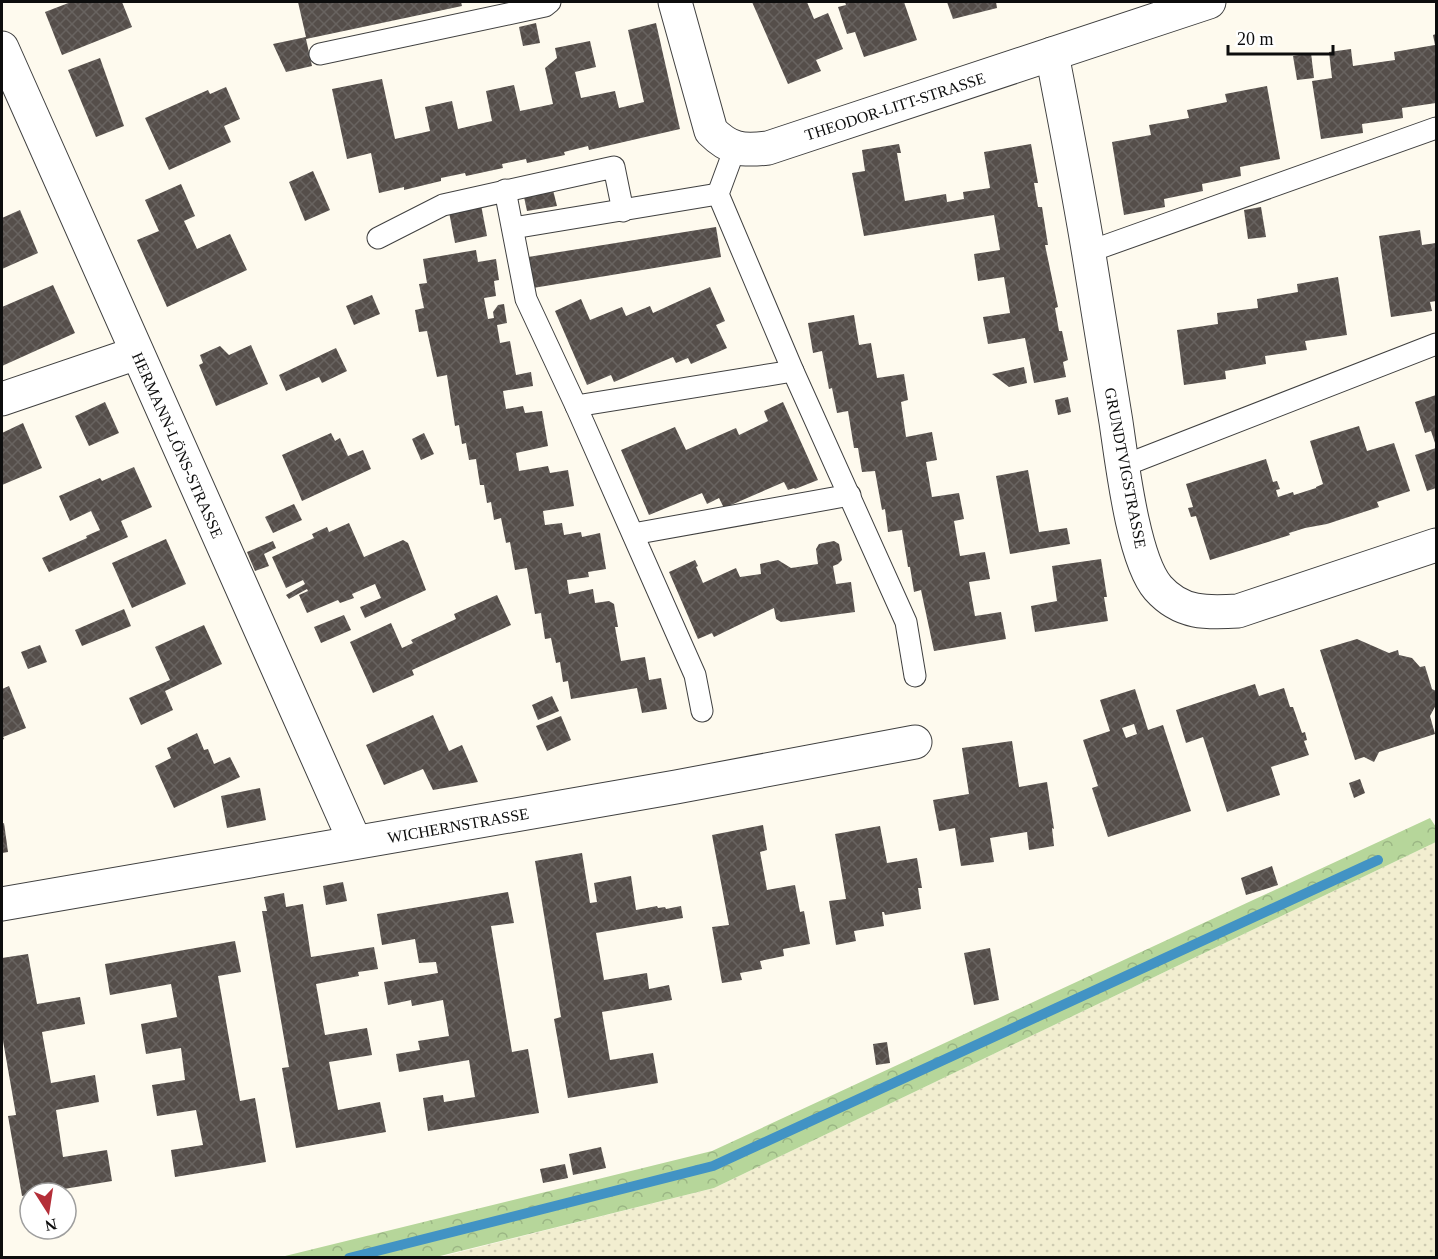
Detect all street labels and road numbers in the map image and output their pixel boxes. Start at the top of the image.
street label: THEODOR-LITT-STRASSE [803,69,988,144]
street label: HERMANN-LÖNS-STRASSE [129,350,226,541]
street label: GRUNDTVIGSTRASSE [1102,386,1149,550]
street label: WICHERNSTRASSE [386,805,530,846]

